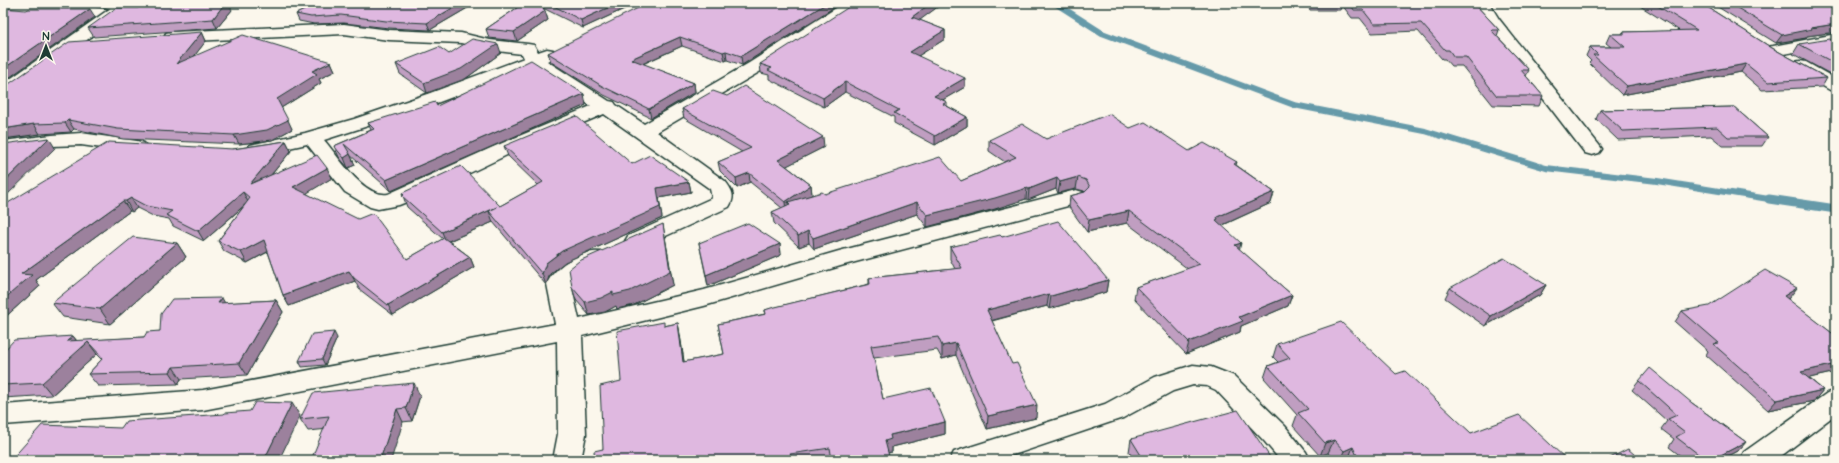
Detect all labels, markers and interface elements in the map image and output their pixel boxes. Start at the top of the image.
north arrow [26,26,66,66]
text: N [43,29,50,44]

